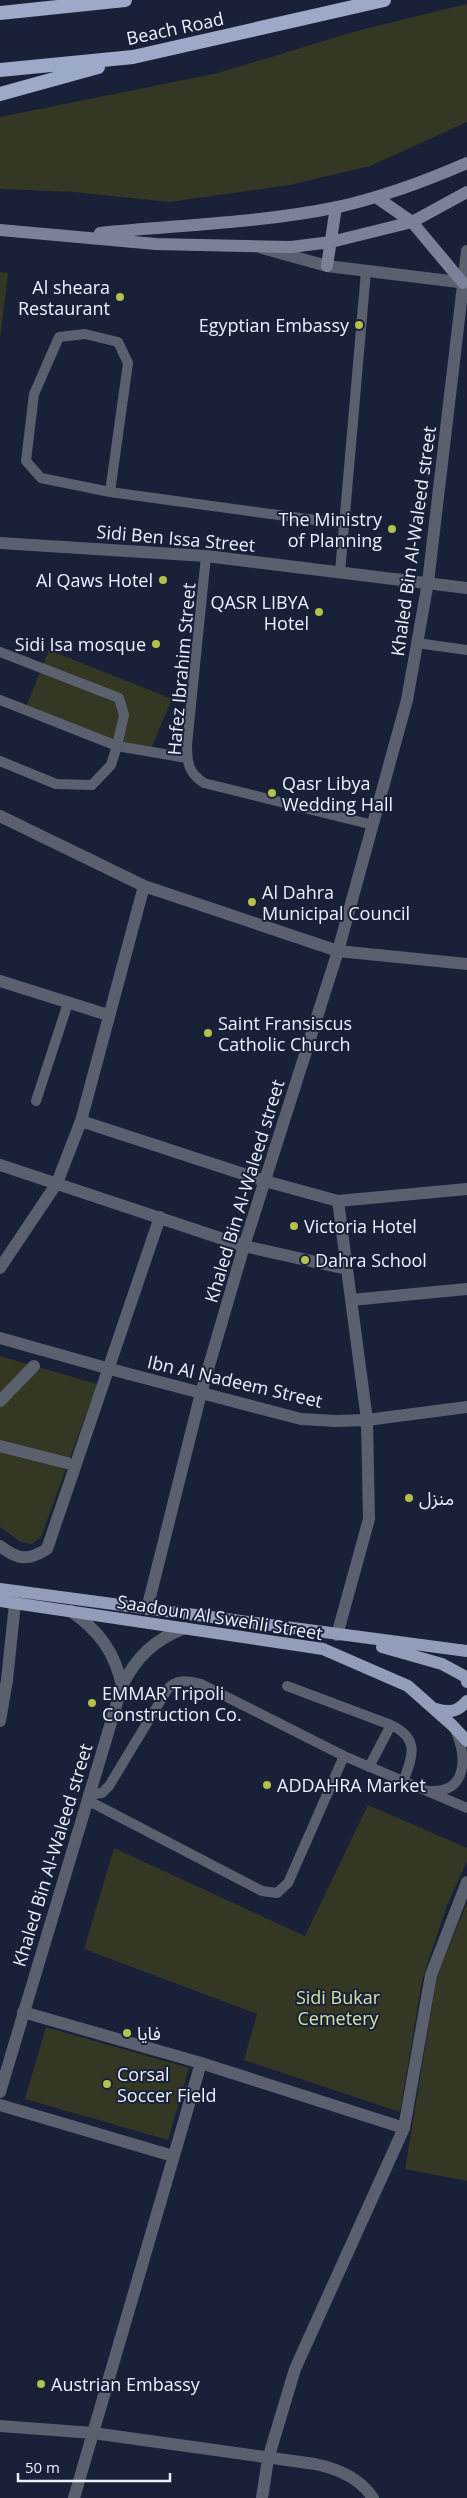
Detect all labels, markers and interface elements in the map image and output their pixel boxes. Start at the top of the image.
street label: Beach Road [124,6,226,50]
place label: Al sheara Restaurant [18,275,110,320]
marker: Al sheara Restaurant [114,291,126,303]
place label: Egyptian Embassy [199,313,350,337]
marker: Egyptian Embassy [353,319,365,331]
street label: Khaled Bin Al-Waleed street [385,424,441,658]
place label: The Ministry of Planning [279,507,383,552]
street label: Sidi Ben Issa Street [96,519,256,557]
marker: The Ministry of Planning [386,523,398,535]
place label: Al Qaws Hotel [36,568,153,592]
marker: Al Qaws Hotel [157,574,169,586]
street label: Hafez Ibrahim Street [161,582,201,756]
place label: QASR LIBYA Hotel [210,590,310,635]
marker: QASR LIBYA Hotel [313,606,325,618]
place label: Sidi Isa mosque [15,632,146,656]
marker: Sidi Isa mosque [150,638,162,650]
place label: Qasr Libya Wedding Hall [282,771,393,816]
marker: Qasr Libya Wedding Hall [266,787,278,799]
place label: Al Dahra Municipal Council [262,880,410,925]
marker: Al Dahra Municipal Council [246,896,258,908]
place label: Saint Fransiscus Catholic Church [218,1011,352,1056]
marker: Saint Fransiscus Catholic Church [202,1027,214,1039]
street label: Khaled Bin Al-Waleed street [199,1077,289,1305]
place label: Victoria Hotel [304,1214,417,1238]
marker: Victoria Hotel [288,1220,300,1232]
place label: Dahra School [315,1248,427,1272]
marker: Dahra School [299,1254,311,1266]
street label: Ibn Al Nadeem Street [145,1349,325,1413]
place label: منزل [419,1486,454,1510]
marker: منزل [403,1492,415,1504]
street label: Saadoun Al Swehli Street [115,1589,325,1645]
place label: EMMAR Tripoli Construction Co. [102,1681,242,1726]
marker: EMMAR Tripoli Construction Co. [86,1697,98,1709]
street label: Khaled Bin Al-Waleed street [7,1741,97,1969]
place label: ADDAHRA Market [277,1773,426,1797]
marker: ADDAHRA Market [261,1779,273,1791]
park label: Sidi Bukar Cemetery [296,1985,381,2030]
place label: فايا [137,2021,161,2045]
marker: فايا [121,2027,133,2039]
place label: Corsal Soccer Field [117,2062,217,2107]
marker: Corsal Soccer Field [101,2078,113,2090]
place label: Austrian Embassy [51,2372,201,2396]
marker: Austrian Embassy [35,2378,47,2390]
scale bar [18,2450,170,2482]
text: 50 m [25,2457,60,2477]

